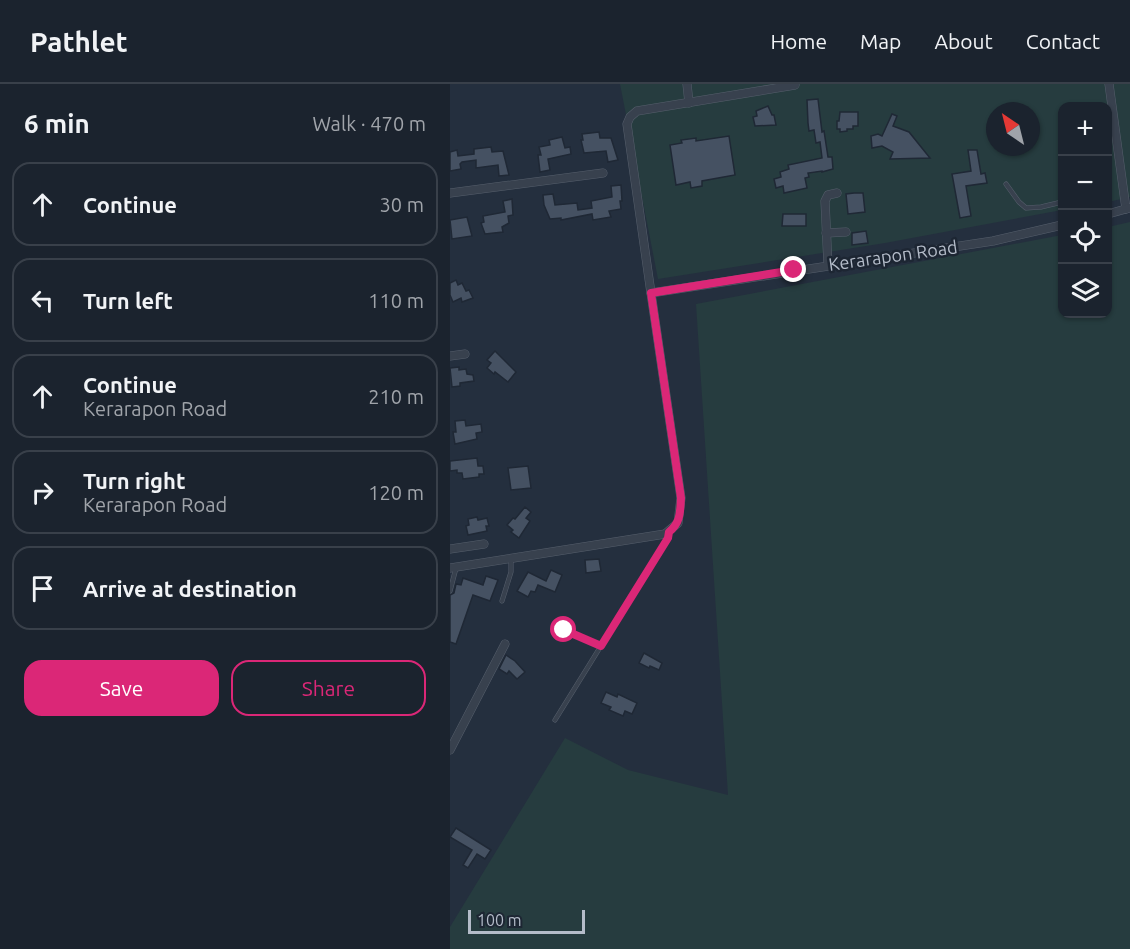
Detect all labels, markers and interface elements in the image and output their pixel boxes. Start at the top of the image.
text: Pathlet [30,26,128,57]
text: Home [770,29,827,53]
text: Map [860,29,901,53]
text: About [934,29,993,53]
text: Contact [1026,29,1100,53]
north arrow [986,102,1040,156]
map controls [1058,102,1112,318]
button: + [1058,102,1112,156]
text: 6 min [24,109,90,138]
text: Walk · 470 m [313,112,426,135]
button: − [1058,156,1112,210]
icon: ahead [26,188,59,221]
text: Continue [83,192,177,217]
text: 30 m [380,193,424,216]
button: locate [1058,210,1112,264]
street label: Kerarapon Road [827,236,958,274]
route end [780,256,806,282]
button: layers [1058,264,1112,318]
icon: left [26,284,59,317]
text: Turn left [83,288,173,313]
text: 110 m [368,289,424,312]
text: Continue [83,372,177,397]
icon: ahead [26,380,59,413]
text: 210 m [368,385,424,408]
text: Kerarapon Road [83,397,227,420]
text: Turn right [83,468,185,493]
icon: right [26,476,59,509]
text: 120 m [368,481,424,504]
text: Kerarapon Road [83,493,227,516]
icon: arrive [26,572,59,605]
text: Arrive at destination [83,576,297,601]
route start [550,616,576,642]
button: Save [24,660,219,716]
button: Share [231,660,426,716]
scale bar [468,907,585,934]
text: 100 m [477,911,522,929]

